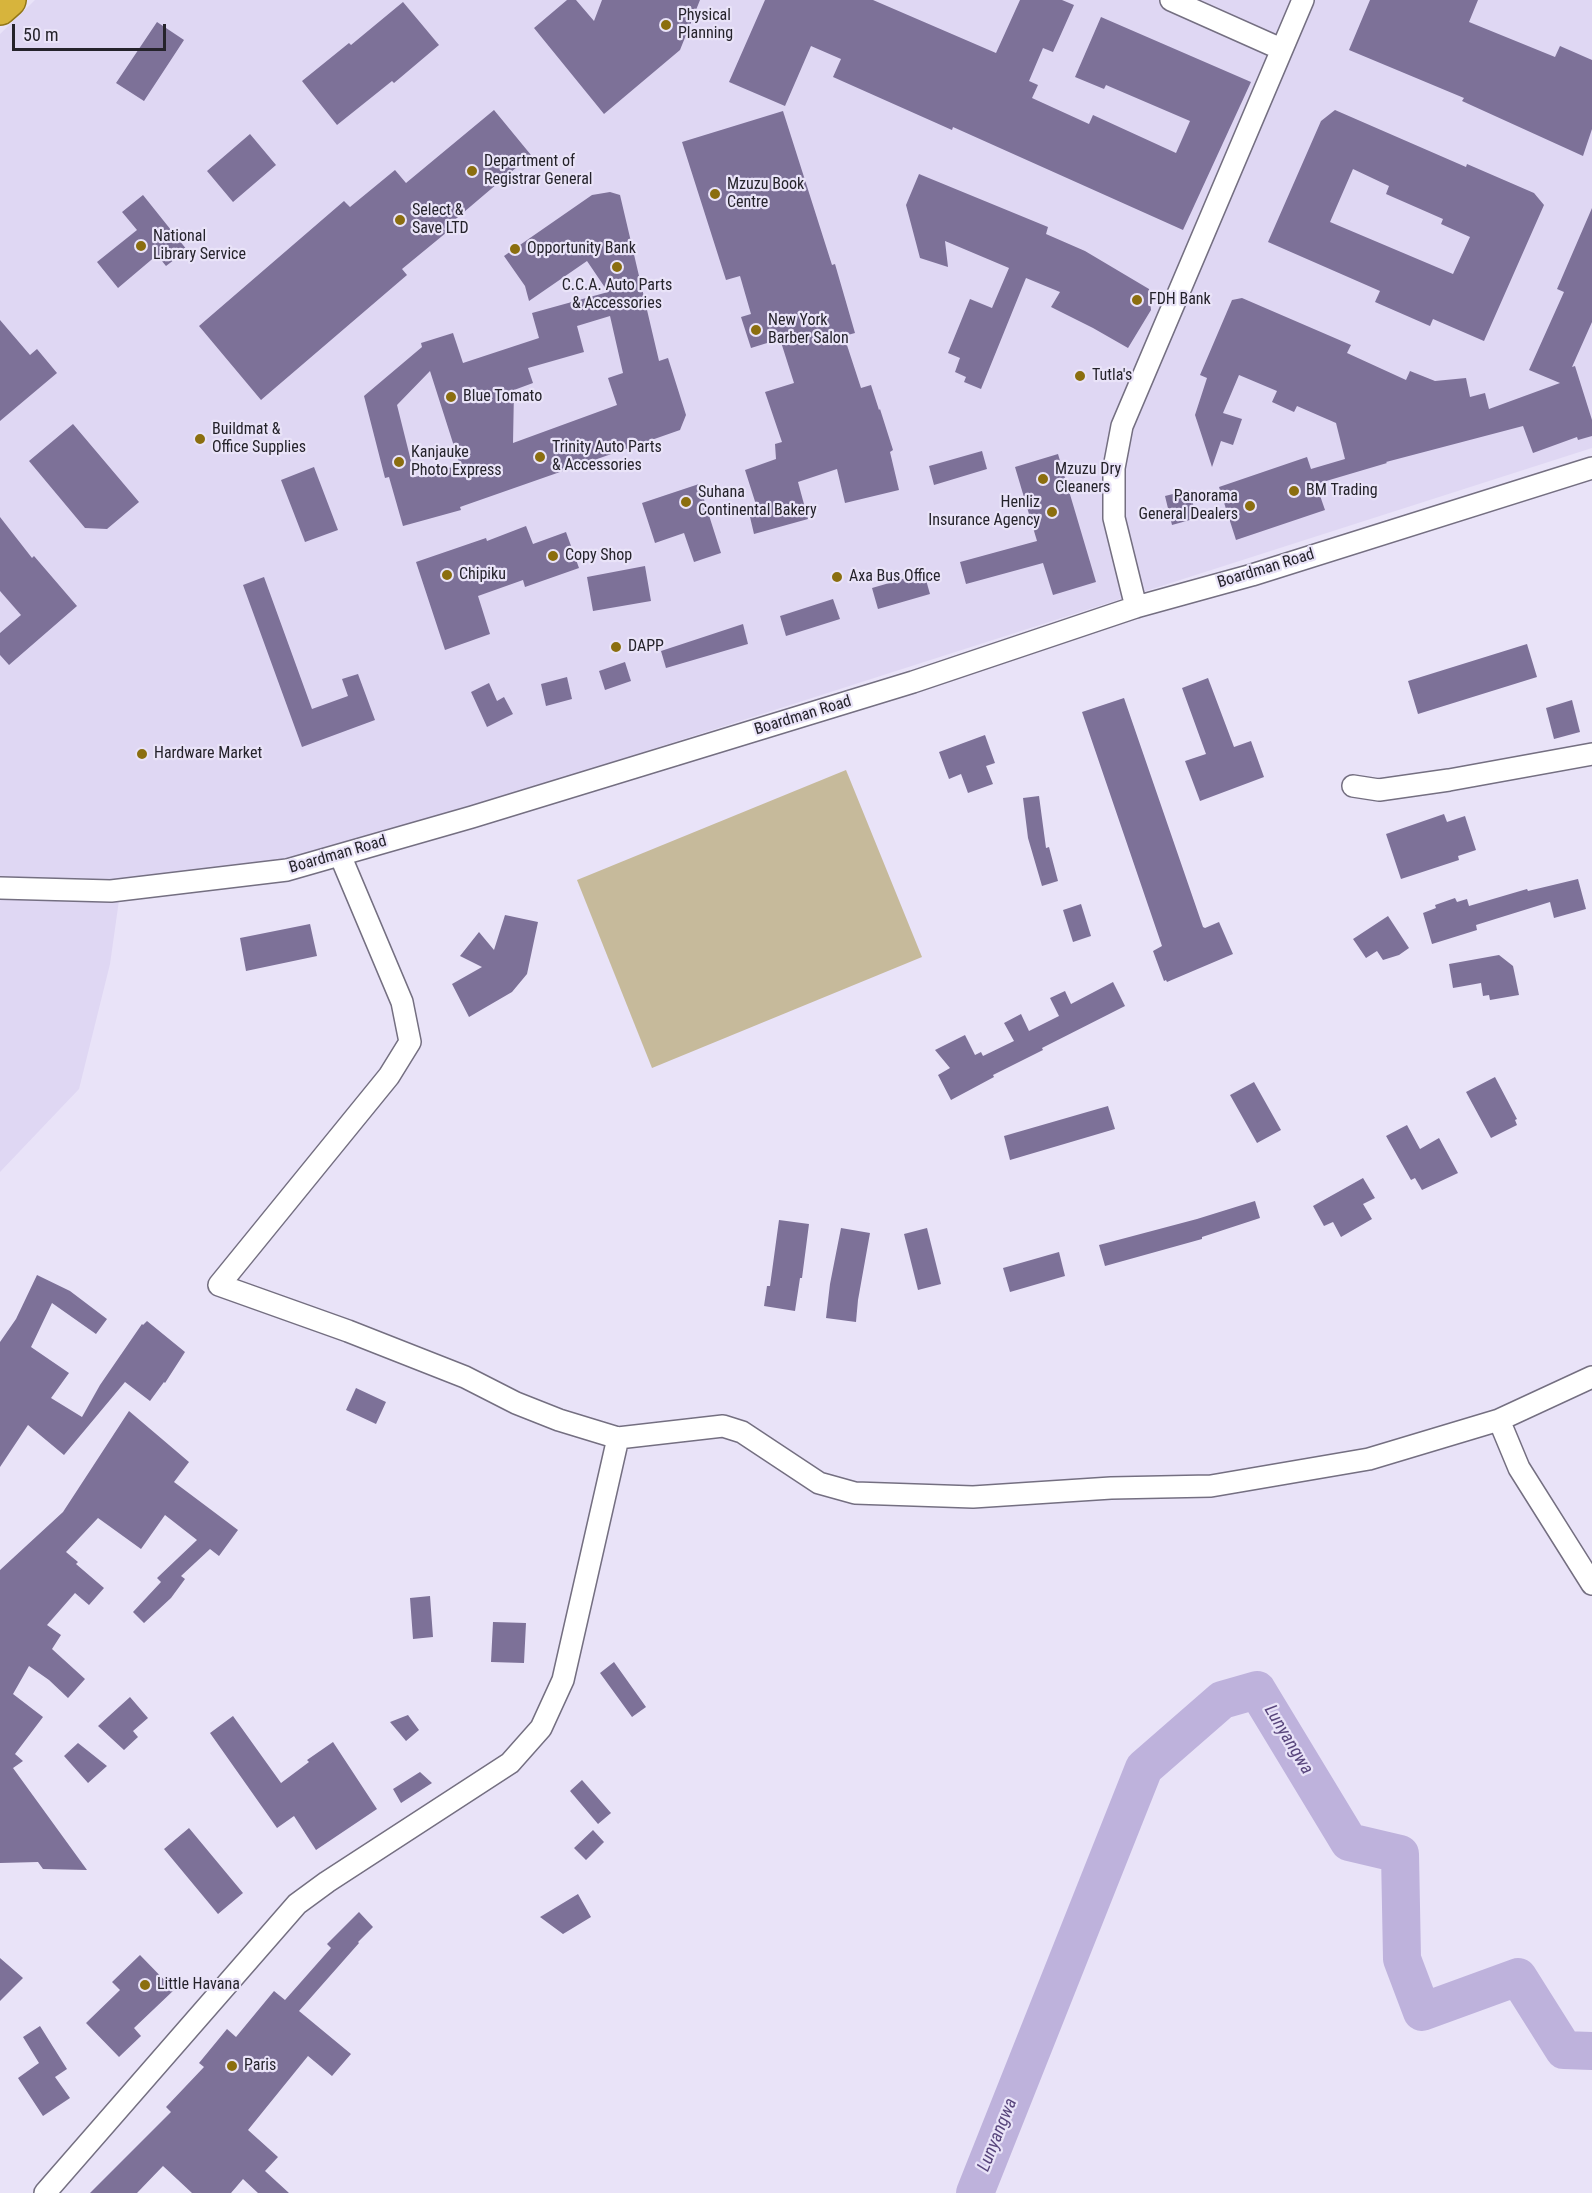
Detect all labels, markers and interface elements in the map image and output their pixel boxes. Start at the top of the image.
place label: Physical Planning [678,6,733,44]
scale bar [15,12,170,50]
marker: Physical Planning [659,18,673,32]
text: 50 m [23,24,58,45]
place label: Department of Registrar General [484,152,592,190]
marker: Department of Registrar General [465,164,479,178]
place label: Mzuzu Book Centre [727,175,804,213]
marker: Mzuzu Book Centre [708,187,722,201]
place label: Select & Save LTD [412,201,469,239]
marker: Select & Save LTD [393,213,407,227]
place label: National Library Service [153,227,246,265]
marker: National Library Service [134,239,148,253]
place label: Opportunity Bank [527,239,636,259]
marker: Opportunity Bank [508,242,522,256]
marker: C.C.A. Auto Parts & Accessories [610,260,624,274]
place label: C.C.A. Auto Parts & Accessories [562,276,672,314]
place label: FDH Bank [1149,290,1211,310]
marker: FDH Bank [1130,293,1144,307]
place label: New York Barber Salon [768,311,849,349]
marker: New York Barber Salon [749,323,763,337]
place label: Tutla's [1092,366,1132,386]
marker: Tutla's [1073,369,1087,383]
place label: Blue Tomato [463,387,542,407]
marker: Blue Tomato [444,390,458,404]
place label: Buildmat & Office Supplies [212,420,306,458]
marker: Buildmat & Office Supplies [193,432,207,446]
place label: Trinity Auto Parts & Accessories [552,438,662,476]
place label: Kanjauke Photo Express [411,443,502,481]
marker: Trinity Auto Parts & Accessories [533,450,547,464]
marker: Kanjauke Photo Express [392,455,406,469]
place label: Mzuzu Dry Cleaners [1055,460,1121,498]
marker: Mzuzu Dry Cleaners [1036,472,1050,486]
place label: BM Trading [1306,481,1378,501]
place label: Suhana Continental Bakery [698,483,817,521]
marker: BM Trading [1287,484,1301,498]
place label: Panorama General Dealers [1139,487,1238,525]
place label: Henliz Insurance Agency [928,493,1040,531]
marker: Suhana Continental Bakery [679,495,693,509]
marker: Panorama General Dealers [1243,499,1257,513]
marker: Henliz Insurance Agency [1045,505,1059,519]
street label: Boardman Road [1215,545,1317,593]
place label: Copy Shop [565,546,632,566]
marker: Copy Shop [546,549,560,563]
place label: Chipiku [459,565,506,585]
place label: Axa Bus Office [849,567,940,587]
marker: Chipiku [440,568,454,582]
marker: Axa Bus Office [830,570,844,584]
place label: DAPP [628,637,664,657]
marker: DAPP [609,640,623,654]
street label: Boardman Road [752,692,854,740]
place label: Hardware Market [154,744,262,764]
marker: Hardware Market [135,747,149,761]
street label: Boardman Road [287,832,389,878]
water label: Lunyangwa [1259,1701,1317,1779]
place label: Little Havana [157,1975,240,1995]
marker: Little Havana [138,1978,152,1992]
place label: Paris [244,2056,276,2076]
marker: Paris [225,2059,239,2073]
water label: Lunyangwa [974,2095,1022,2175]

